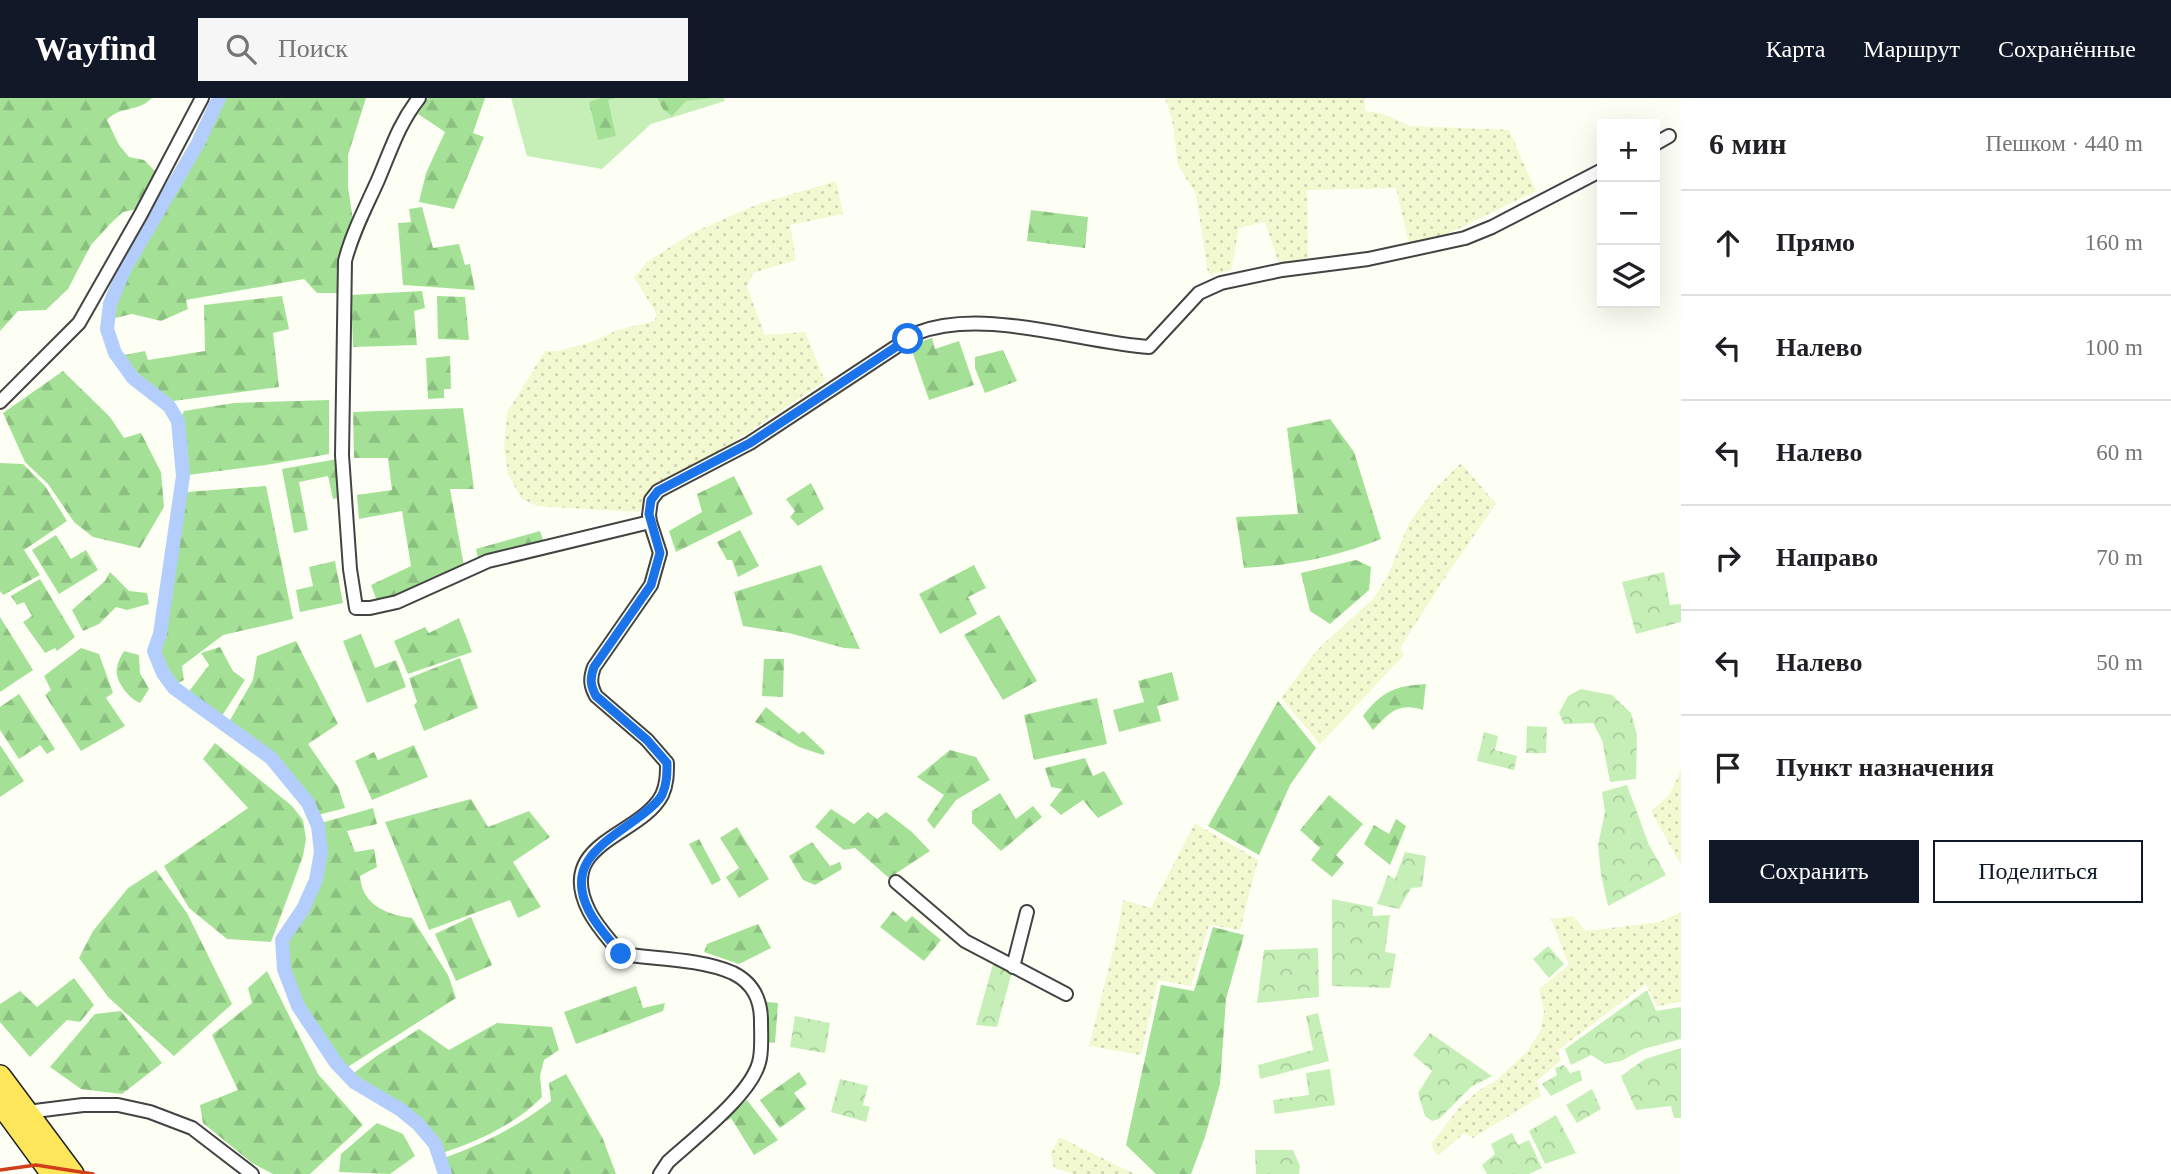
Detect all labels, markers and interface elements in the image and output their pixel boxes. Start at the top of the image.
search box [198,18,688,81]
icon: search [222,30,260,68]
text: Wayfind [35,31,156,67]
text: Поиск [278,34,348,63]
text: Карта [1766,36,1825,62]
text: Маршрут [1863,36,1960,62]
text: Сохранённые [1998,36,2136,62]
map controls [1597,119,1660,308]
button: + [1597,119,1660,182]
text: 6 мин [1709,127,1787,160]
text: Пешком · 440 m [1986,131,2143,156]
button: − [1597,182,1660,245]
icon: ahead [1709,224,1747,262]
text: Прямо [1776,228,1855,257]
text: 160 m [2085,230,2143,255]
button: layers [1597,245,1660,308]
route start [892,323,923,354]
icon: left [1709,329,1747,367]
text: Налево [1776,333,1862,362]
text: 100 m [2085,335,2143,360]
icon: left [1709,434,1747,472]
text: Налево [1776,438,1862,467]
text: 60 m [2096,440,2143,465]
icon: right [1709,539,1747,577]
text: Направо [1776,543,1878,572]
text: 70 m [2096,545,2143,570]
icon: left [1709,644,1747,682]
text: Налево [1776,648,1862,677]
text: 50 m [2096,650,2143,675]
icon: arrive [1709,749,1747,787]
text: Пункт назначения [1776,753,1994,782]
button: Сохранить [1709,840,1919,903]
button: Поделиться [1933,840,2143,903]
route end [605,938,636,969]

